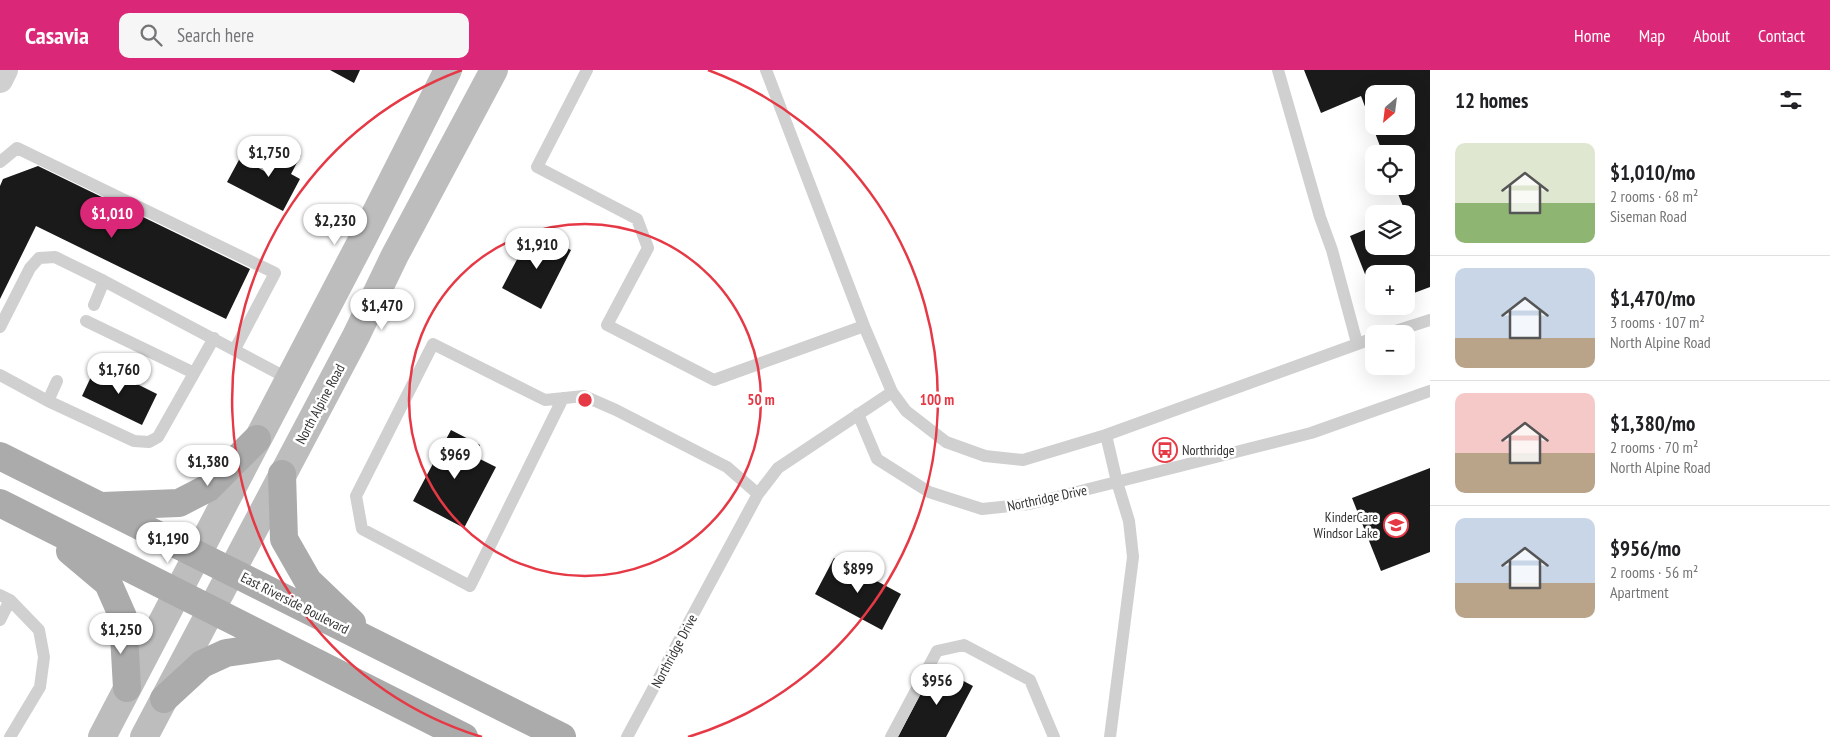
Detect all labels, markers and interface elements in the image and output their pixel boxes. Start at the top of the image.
search box [119,13,469,58]
text: Casavia [25,20,89,51]
icon: search [137,21,165,49]
text: Search here [177,23,254,47]
text: Home [1574,24,1611,47]
text: Map [1639,24,1665,47]
text: About [1693,24,1730,47]
text: Contact [1758,24,1805,47]
north arrow [1365,85,1415,135]
map controls [1365,85,1415,375]
icon: filters [1777,86,1805,114]
text: 12 homes [1455,87,1528,114]
pin: $1,750 [228,136,310,178]
text: $1,750 [248,142,290,162]
button: locate [1365,145,1415,195]
text: $1,010/mo [1610,159,1695,186]
icon: home [1495,163,1555,223]
text: 2 rooms · 68 m² [1610,186,1698,206]
pin: $1,010 [71,196,153,239]
text: $1,010 [91,203,133,223]
pin: $2,230 [294,204,376,246]
button: layers [1365,205,1415,255]
text: Siseman Road [1610,206,1687,226]
text: $2,230 [314,210,356,230]
pin: $1,910 [496,228,578,270]
text: $1,910 [516,234,558,254]
button: + [1365,265,1415,315]
text: $1,470/mo [1610,285,1695,312]
pin: $1,470 [341,288,423,331]
icon: home [1495,288,1555,348]
text: $1,470 [361,295,403,315]
text: 3 rooms · 107 m² [1610,312,1705,332]
button: − [1365,325,1415,375]
text: North Alpine Road [1610,332,1711,352]
pin: $1,760 [78,352,160,395]
text: $1,760 [98,359,140,379]
street label: North Alpine Road [291,361,349,447]
text: 50 m [747,390,775,409]
text: 100 m [920,390,954,409]
centre of rings [576,391,594,409]
text: $1,380/mo [1610,410,1695,437]
icon: home [1495,413,1555,473]
bus stop icon: Northridge [1152,437,1178,463]
text: 2 rooms · 70 m² [1610,437,1698,457]
pin: $969 [425,438,485,480]
place label: Northridge [1182,441,1235,459]
pin: $1,380 [167,444,249,487]
text: $969 [440,444,470,464]
text: $1,380 [187,451,229,471]
text: North Alpine Road [1610,457,1711,477]
street label: Northridge Drive [1006,481,1089,515]
place label: KinderCare Windsor Lake [1313,508,1378,542]
school or university icon: KinderCare Windsor Lake [1383,512,1409,538]
pin: $1,190 [127,522,209,564]
text: $1,190 [147,528,189,548]
text: $956/mo [1610,535,1681,562]
icon: home [1495,538,1555,598]
pin: $899 [828,552,888,594]
text: $899 [843,558,873,578]
text: 2 rooms · 56 m² [1610,562,1698,582]
street label: East Riverside Boulevard [238,568,352,638]
text: Apartment [1610,582,1669,602]
street label: Northridge Drive [647,611,701,691]
pin: $1,250 [80,612,162,655]
text: $1,250 [100,619,142,639]
pin: $956 [907,664,967,706]
text: $956 [922,670,952,690]

